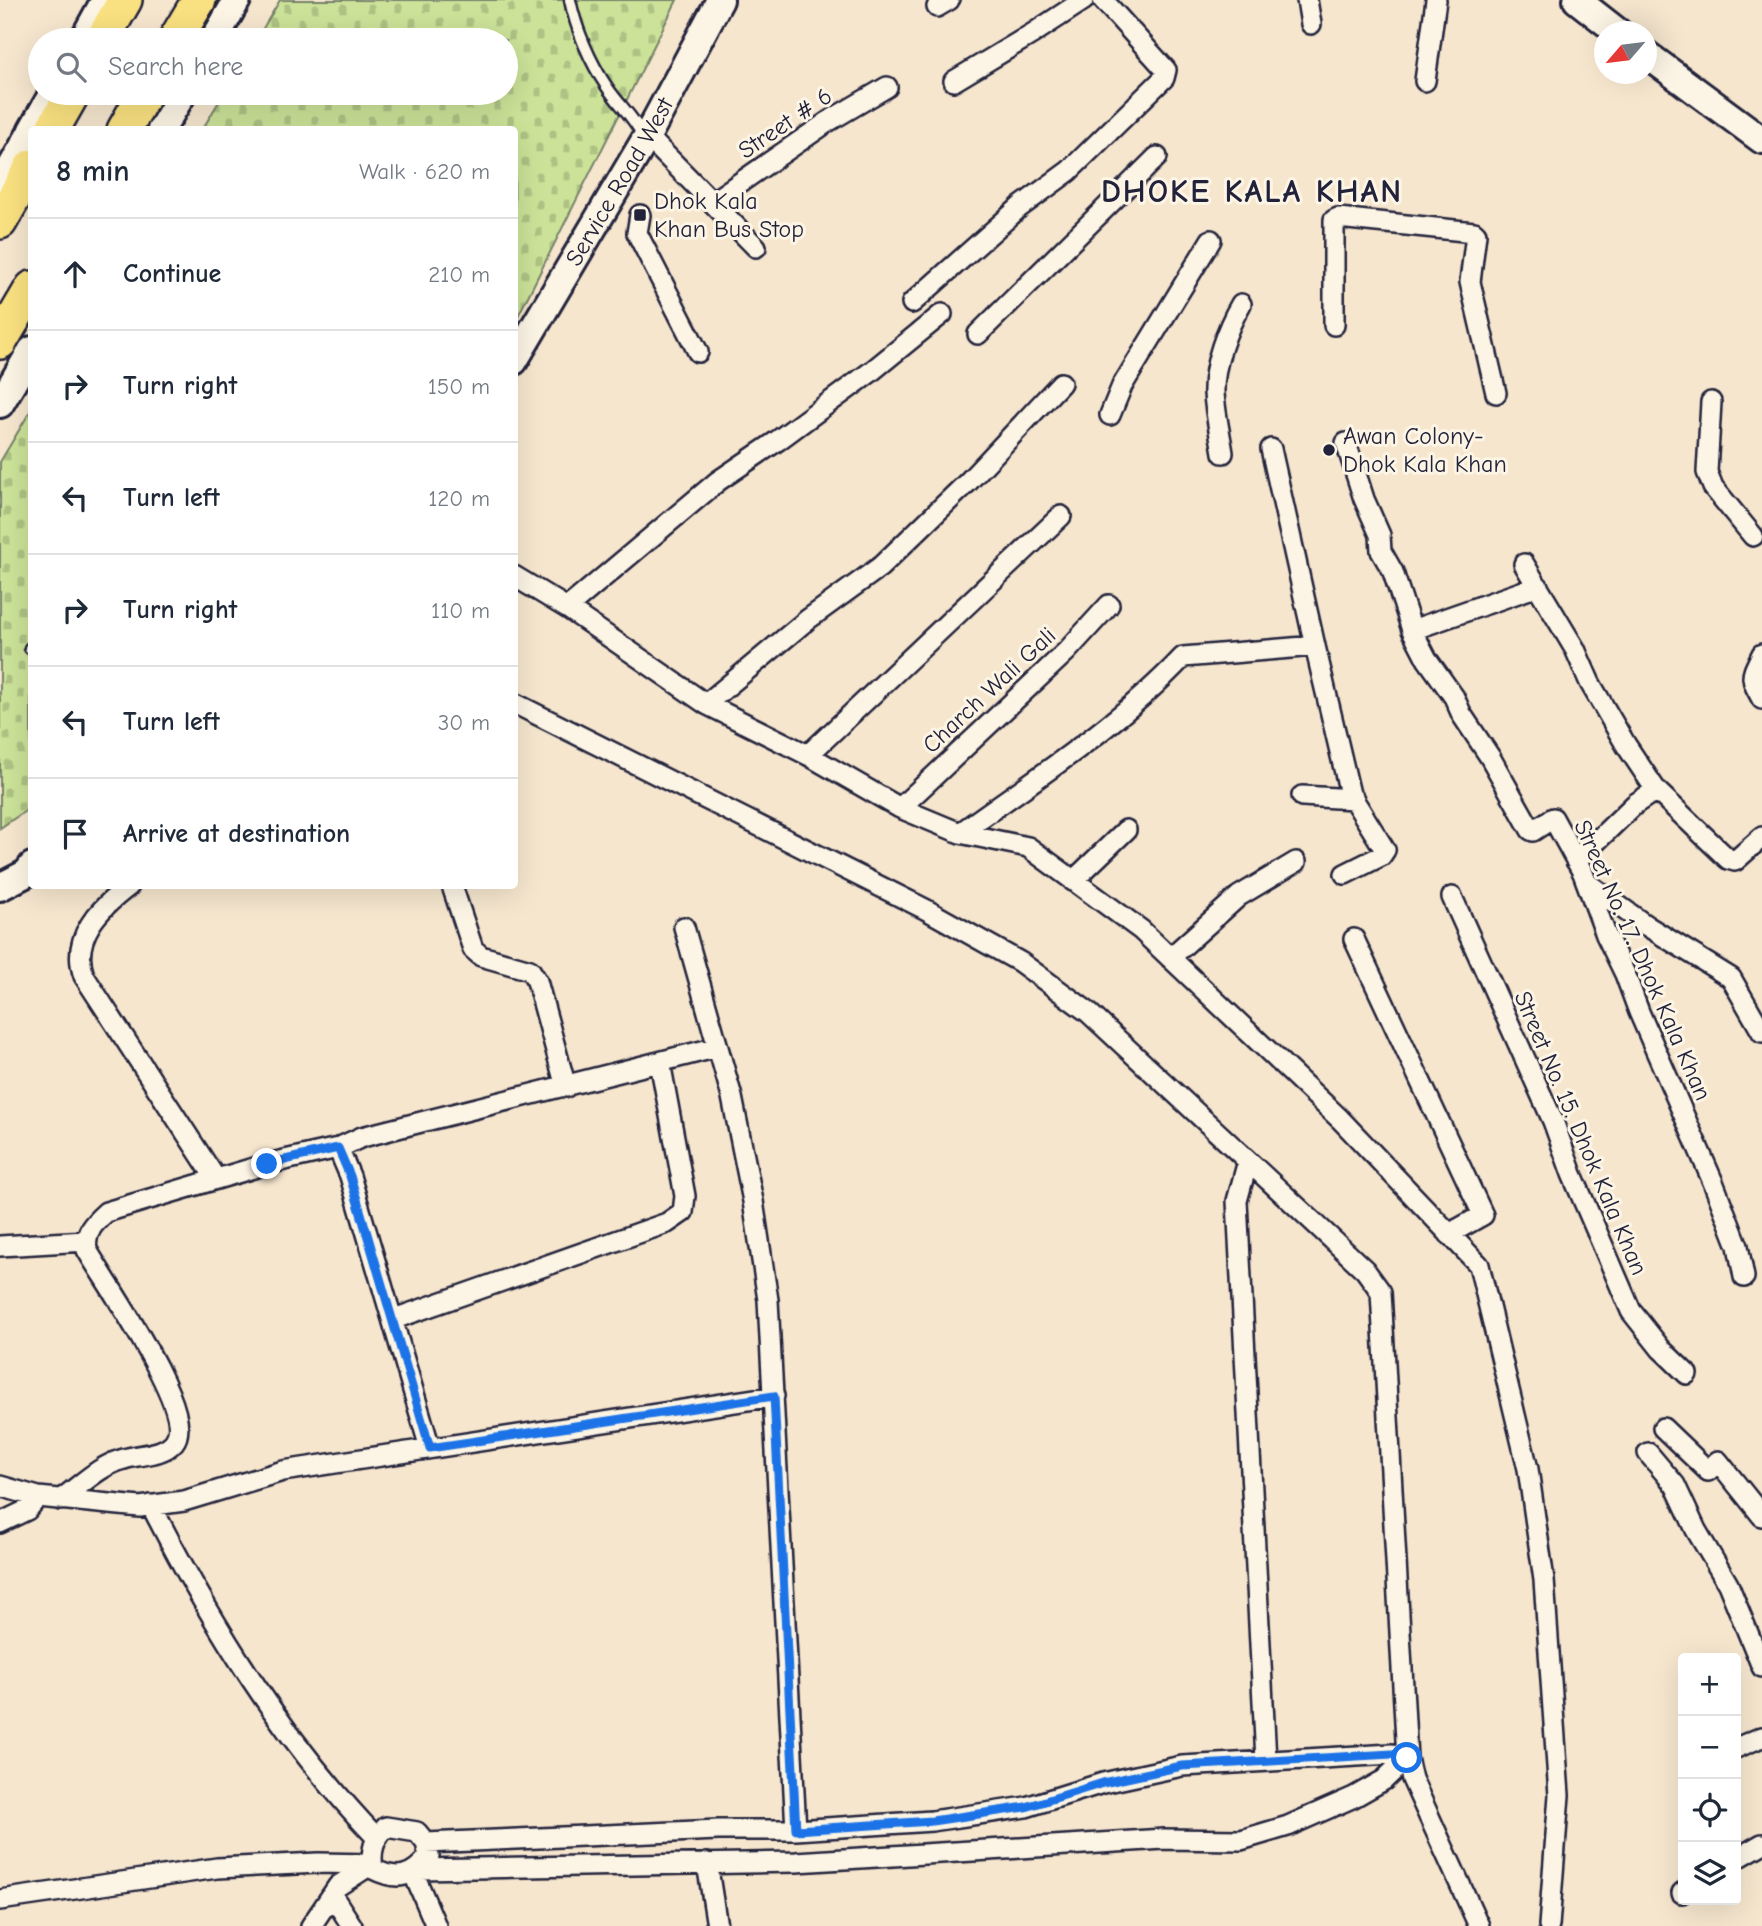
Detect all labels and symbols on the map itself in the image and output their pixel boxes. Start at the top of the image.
north arrow [1594,21,1657,84]
street label: Street # 6 [733,82,837,164]
street label: Service Road West [560,92,680,271]
district label: DHOKE KALA KHAN [1101,173,1403,210]
place label: Dhok Kala Khan Bus Stop [654,187,804,243]
marker: Dhok Kala Khan Bus Stop [632,207,648,223]
place label: Awan Colony- Dhok Kala Khan [1343,422,1507,478]
marker: Awan Colony- Dhok Kala Khan [1321,442,1337,458]
street label: Charch Wali Gali [917,621,1061,759]
street label: Street No. 17. Dhok Kala Khan [1568,815,1718,1105]
street label: Street No. 15. Dhok Kala Khan [1508,987,1654,1279]
route end [251,1148,282,1179]
route start [1391,1742,1422,1773]

